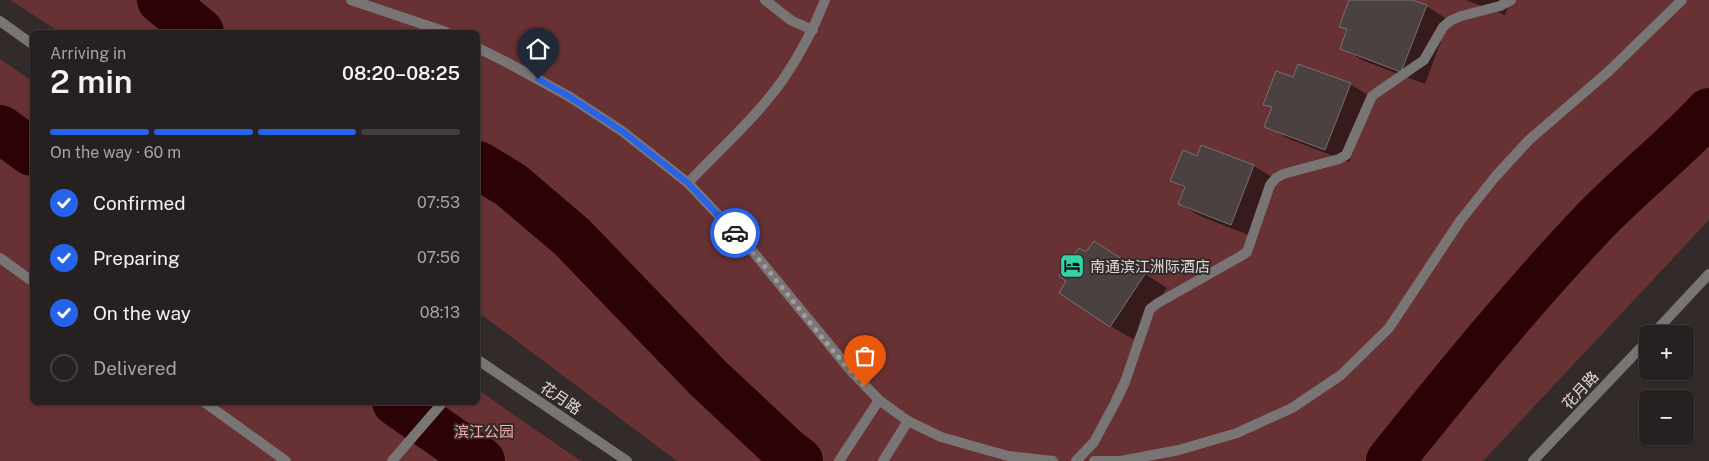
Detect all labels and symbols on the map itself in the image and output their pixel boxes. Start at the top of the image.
pin [517,28,559,79]
courier [710,208,760,258]
hotel icon: 南通滨江洲际酒店 [1059,253,1085,279]
place label: 南通滨江洲际酒店 [1090,258,1210,275]
pin [844,335,886,386]
street label: 花月路 [1558,368,1602,412]
street label: 花月路 [538,378,584,418]
park label: 滨江公园 [454,423,514,440]

